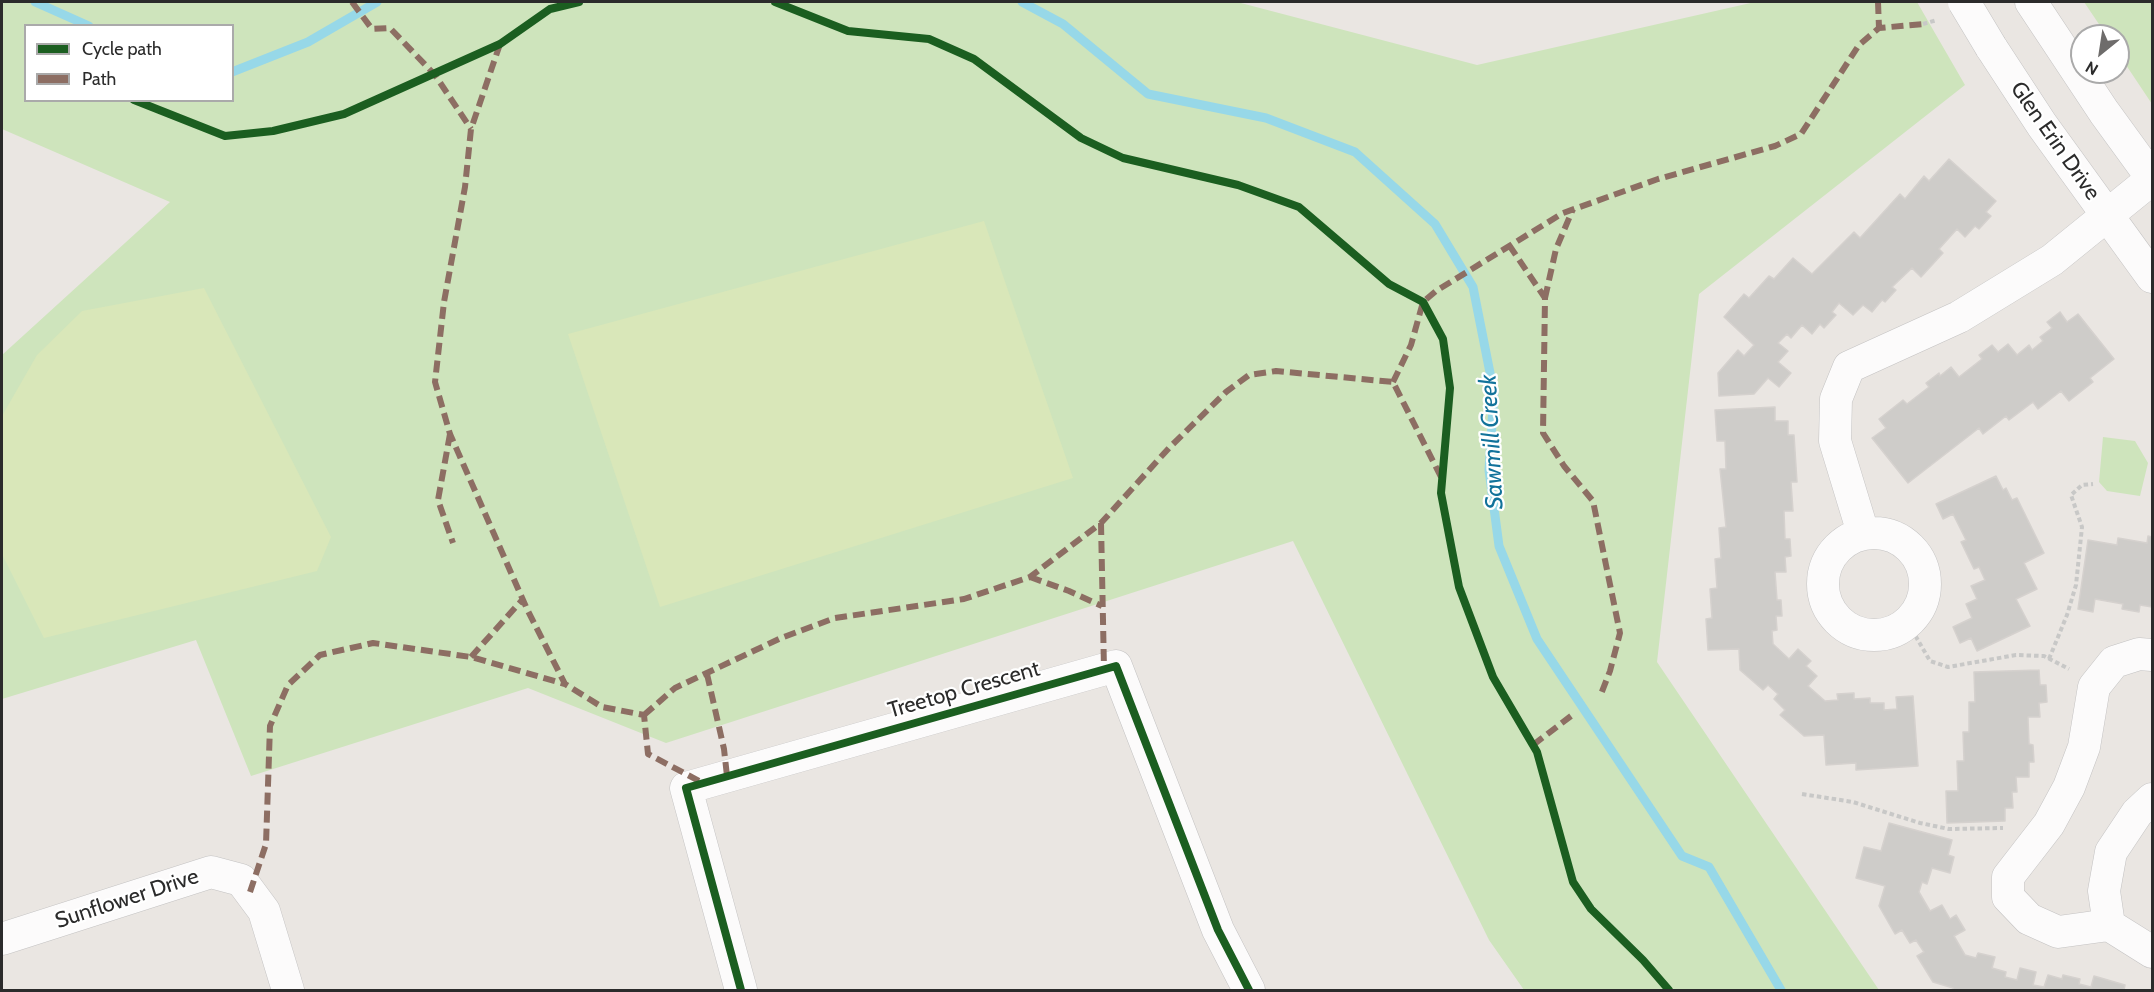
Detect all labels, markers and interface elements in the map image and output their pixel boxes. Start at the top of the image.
legend [24,24,234,102]
north arrow [2070,24,2130,84]
text: Cycle path [82,38,162,60]
text: N [2082,57,2101,79]
text: Path [82,68,116,90]
street label: Glen Erin Drive [2004,77,2106,205]
water label: Sawmill Creek [1474,374,1510,510]
street label: Treetop Crescent [885,656,1043,724]
street label: Sunflower Drive [52,863,202,935]

